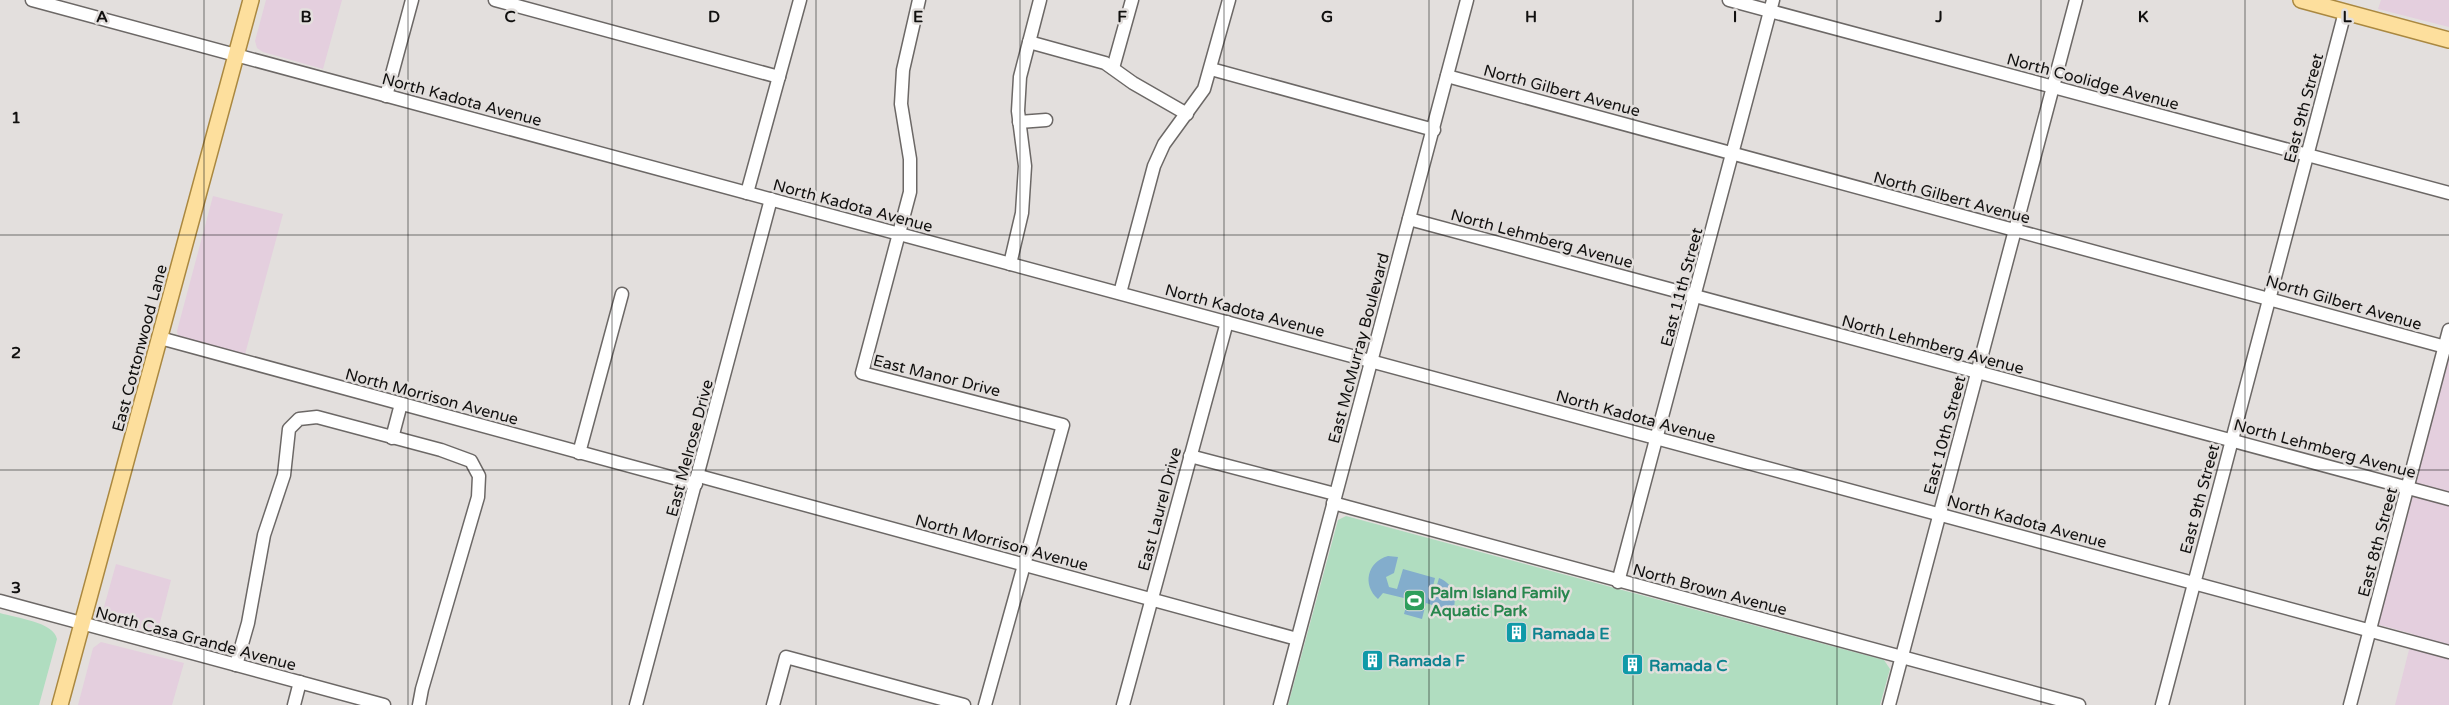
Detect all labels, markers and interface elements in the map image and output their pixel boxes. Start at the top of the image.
text: A [96,7,108,27]
text: B [300,7,312,27]
text: C [504,7,516,27]
text: D [708,7,720,27]
text: E [913,7,923,27]
text: F [1117,7,1127,27]
text: G [1321,7,1333,27]
text: H [1525,7,1537,27]
text: I [1733,7,1737,27]
text: J [1934,7,1943,27]
text: K [2138,7,2149,27]
text: L [2342,7,2352,27]
street label: North Coolidge Avenue [2004,49,2181,115]
street label: East 9th Street [2280,51,2328,165]
street label: North Gilbert Avenue [1481,60,1642,122]
street label: North Kadota Avenue [380,69,544,131]
text: 1 [11,108,21,128]
street label: North Gilbert Avenue [1871,167,2032,229]
street label: North Kadota Avenue [771,175,935,237]
street label: North Lehmberg Avenue [1448,205,1635,273]
street label: East 11th Street [1656,225,1708,349]
street label: East McMurray Boulevard [1324,251,1394,446]
street label: East Cottonwood Lane [108,262,172,434]
street label: North Gilbert Avenue [2263,271,2424,335]
street label: North Kadota Avenue [1163,280,1327,342]
street label: North Lehmberg Avenue [1839,311,2026,379]
text: 2 [11,343,21,363]
street label: East Manor Drive [871,350,1003,401]
street label: North Morrison Avenue [343,364,520,430]
street label: East 10th Street [1919,373,1971,497]
street label: East Melrose Drive [662,377,718,519]
street label: North Kadota Avenue [1554,386,1718,448]
street label: North Lehmberg Avenue [2231,415,2418,483]
street label: East 9th Street [2176,442,2224,556]
street label: East Laurel Drive [1134,445,1186,573]
street label: East 8th Street [2354,485,2402,599]
street label: North Kadota Avenue [1945,491,2109,553]
street label: North Morrison Avenue [913,510,1090,576]
street label: North Brown Avenue [1630,560,1789,620]
text: 3 [11,578,21,598]
place label: Palm Island Family Aquatic Park [1430,583,1570,621]
sports icon: Palm Island Family Aquatic Park [1402,589,1426,613]
street label: North Casa Grande Avenue [93,603,298,675]
building icon: Ramada E [1504,621,1528,645]
place label: Ramada E [1532,624,1610,644]
building icon: Ramada F [1360,648,1384,672]
place label: Ramada F [1388,651,1465,671]
building icon: Ramada C [1621,653,1645,677]
place label: Ramada C [1649,656,1727,676]

